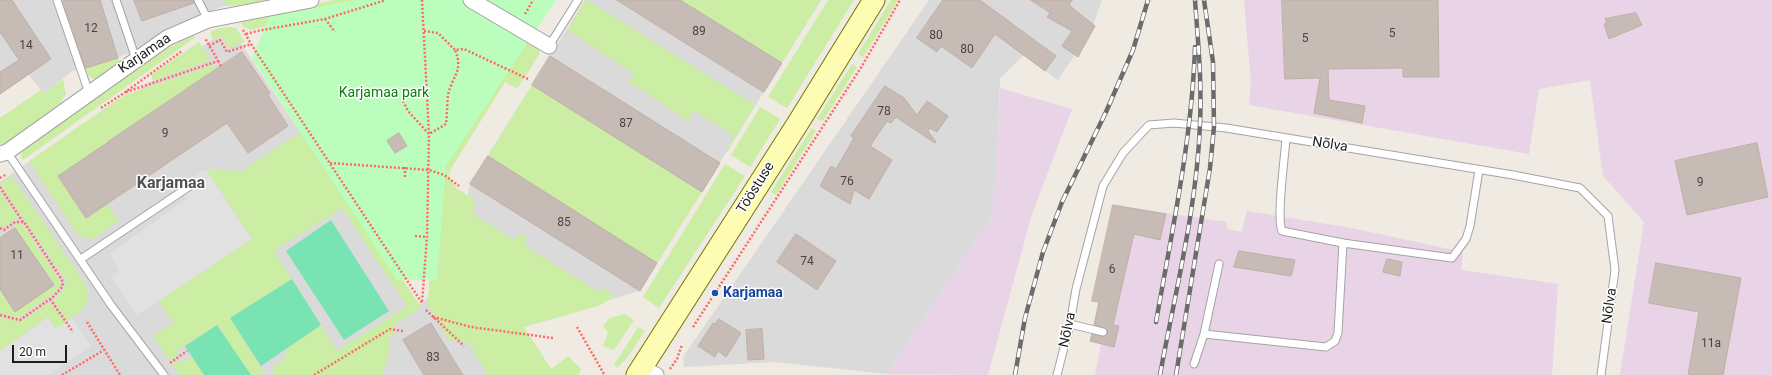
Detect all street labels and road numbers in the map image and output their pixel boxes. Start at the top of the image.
street label: Karjamaa [116,30,174,78]
street label: Nõlva [1311,134,1349,156]
street label: Tööstuse [734,159,778,217]
street label: Nõlva [1599,287,1621,325]
street label: Nõlva [1056,311,1080,349]

